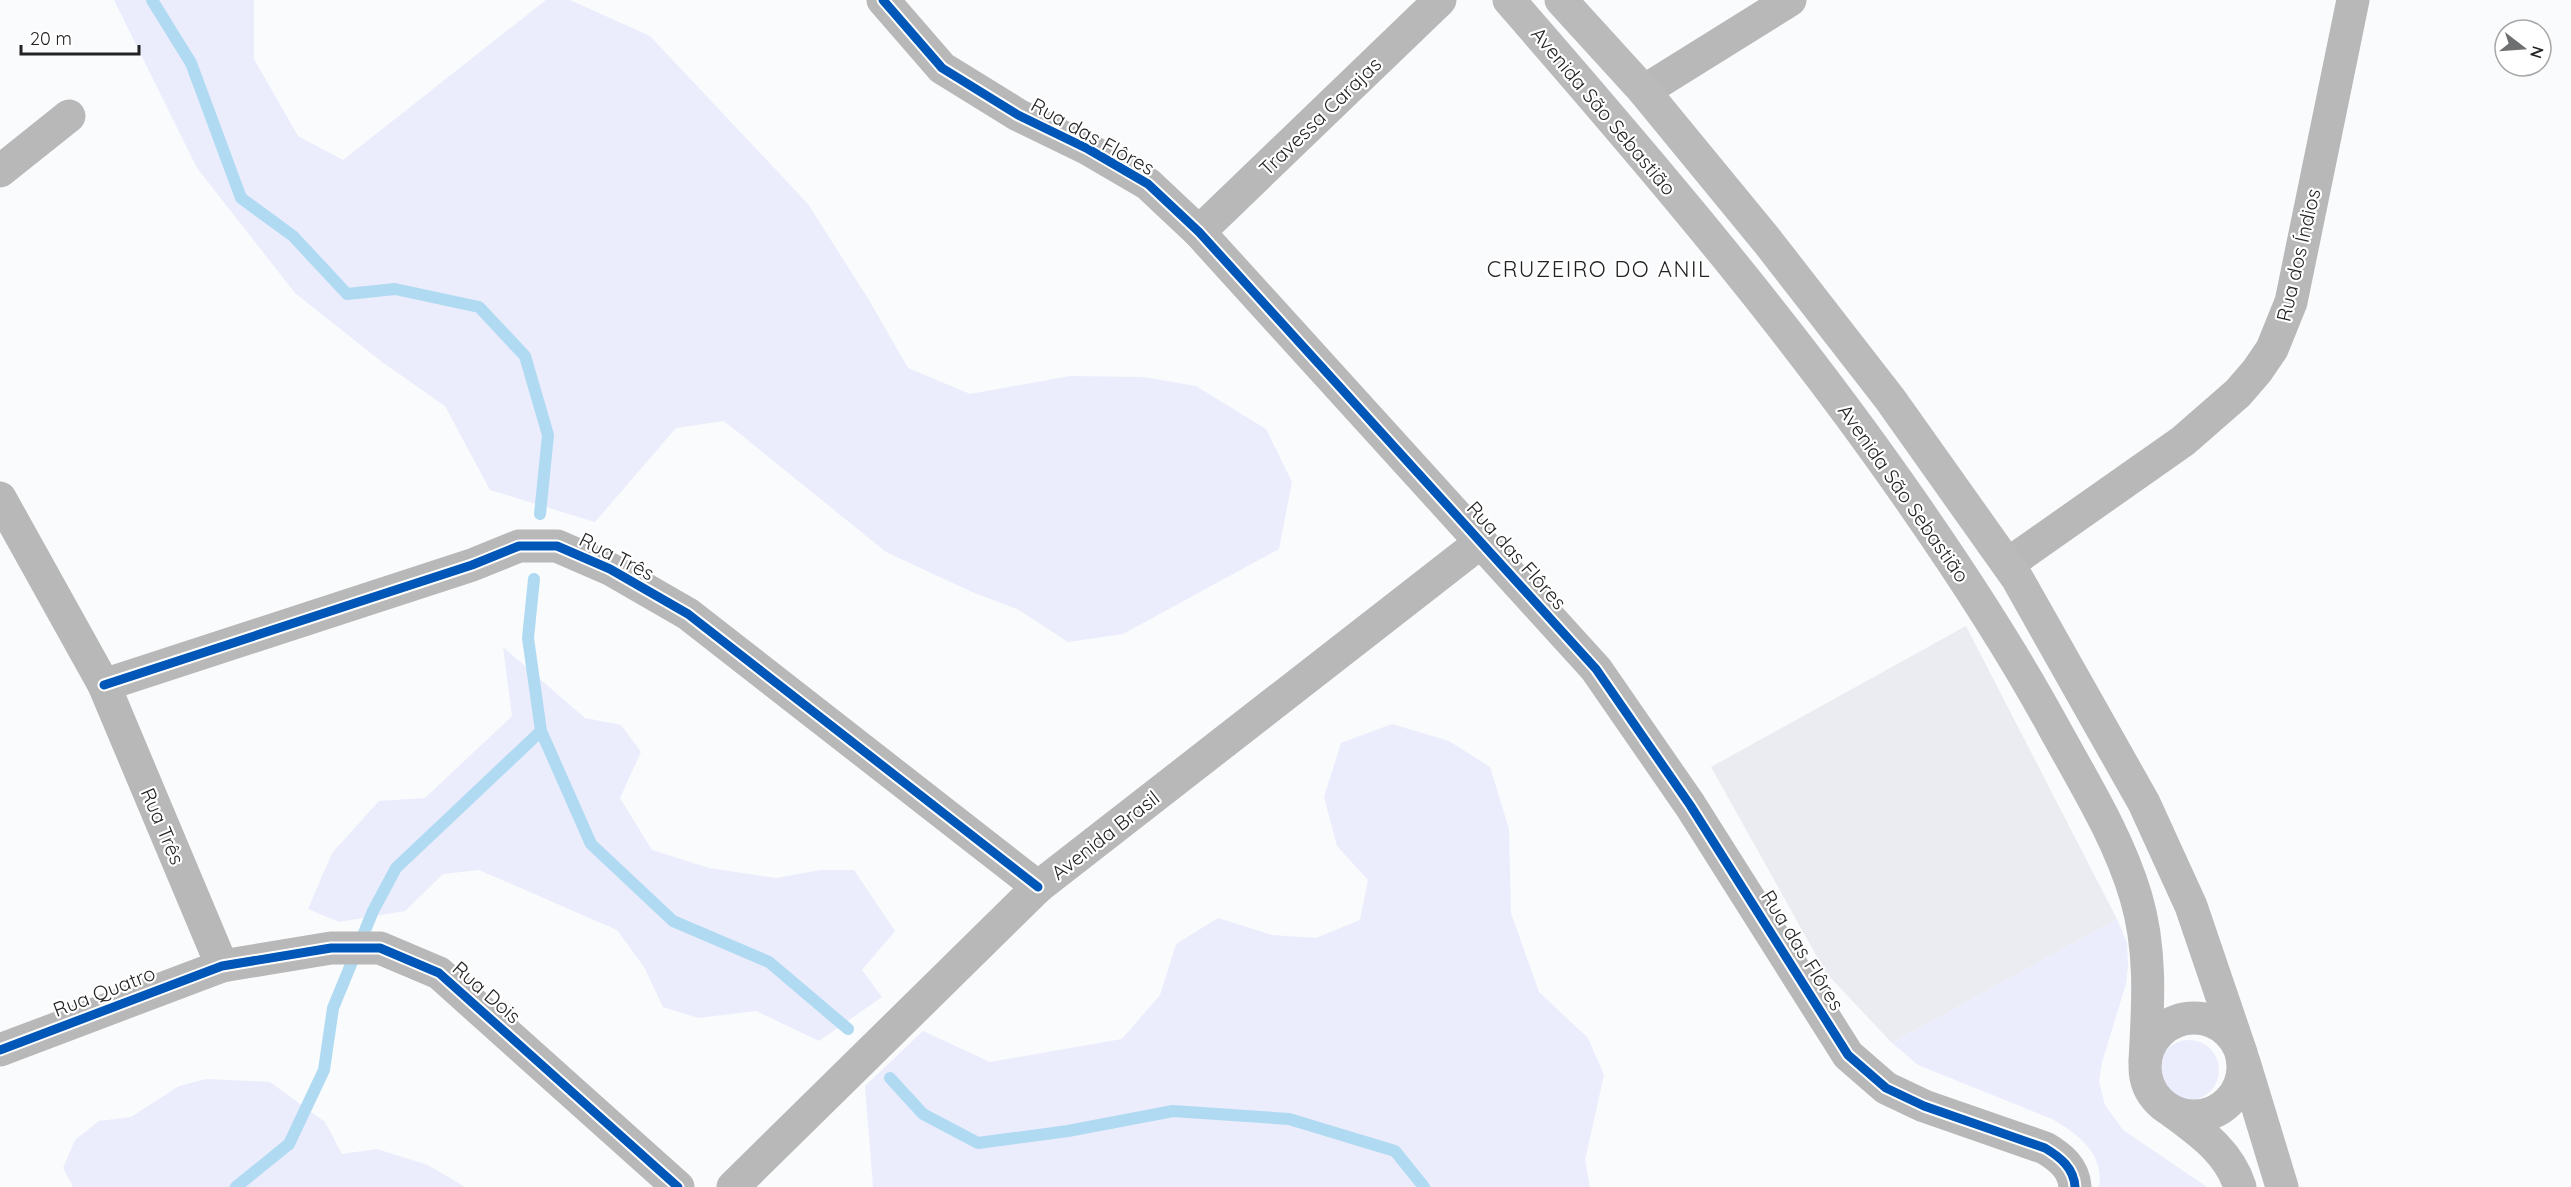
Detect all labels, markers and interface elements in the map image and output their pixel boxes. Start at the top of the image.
scale bar [21,18,140,56]
north arrow [2493,18,2553,78]
street label: Avenida São Sebastião [1526,22,1682,200]
text: 20 m [30,27,72,50]
text: N [2526,44,2549,61]
street label: Travessa Carajas [1254,51,1386,181]
street label: Rua das Flôres [1027,92,1159,180]
street label: Rua dos Índios [2271,186,2325,324]
district label: CRUZEIRO DO ANIL [1487,255,1711,283]
street label: Avenida São Sebastião [1833,399,1975,587]
street label: Rua das Flôres [1462,496,1572,614]
street label: Rua Três [575,526,659,586]
street label: Rua Três [136,784,190,868]
street label: Avenida Brasil [1046,785,1164,885]
street label: Rua das Flôres [1756,885,1850,1015]
street label: Rua Dois [448,956,526,1028]
street label: Rua Quatro [49,960,159,1022]

